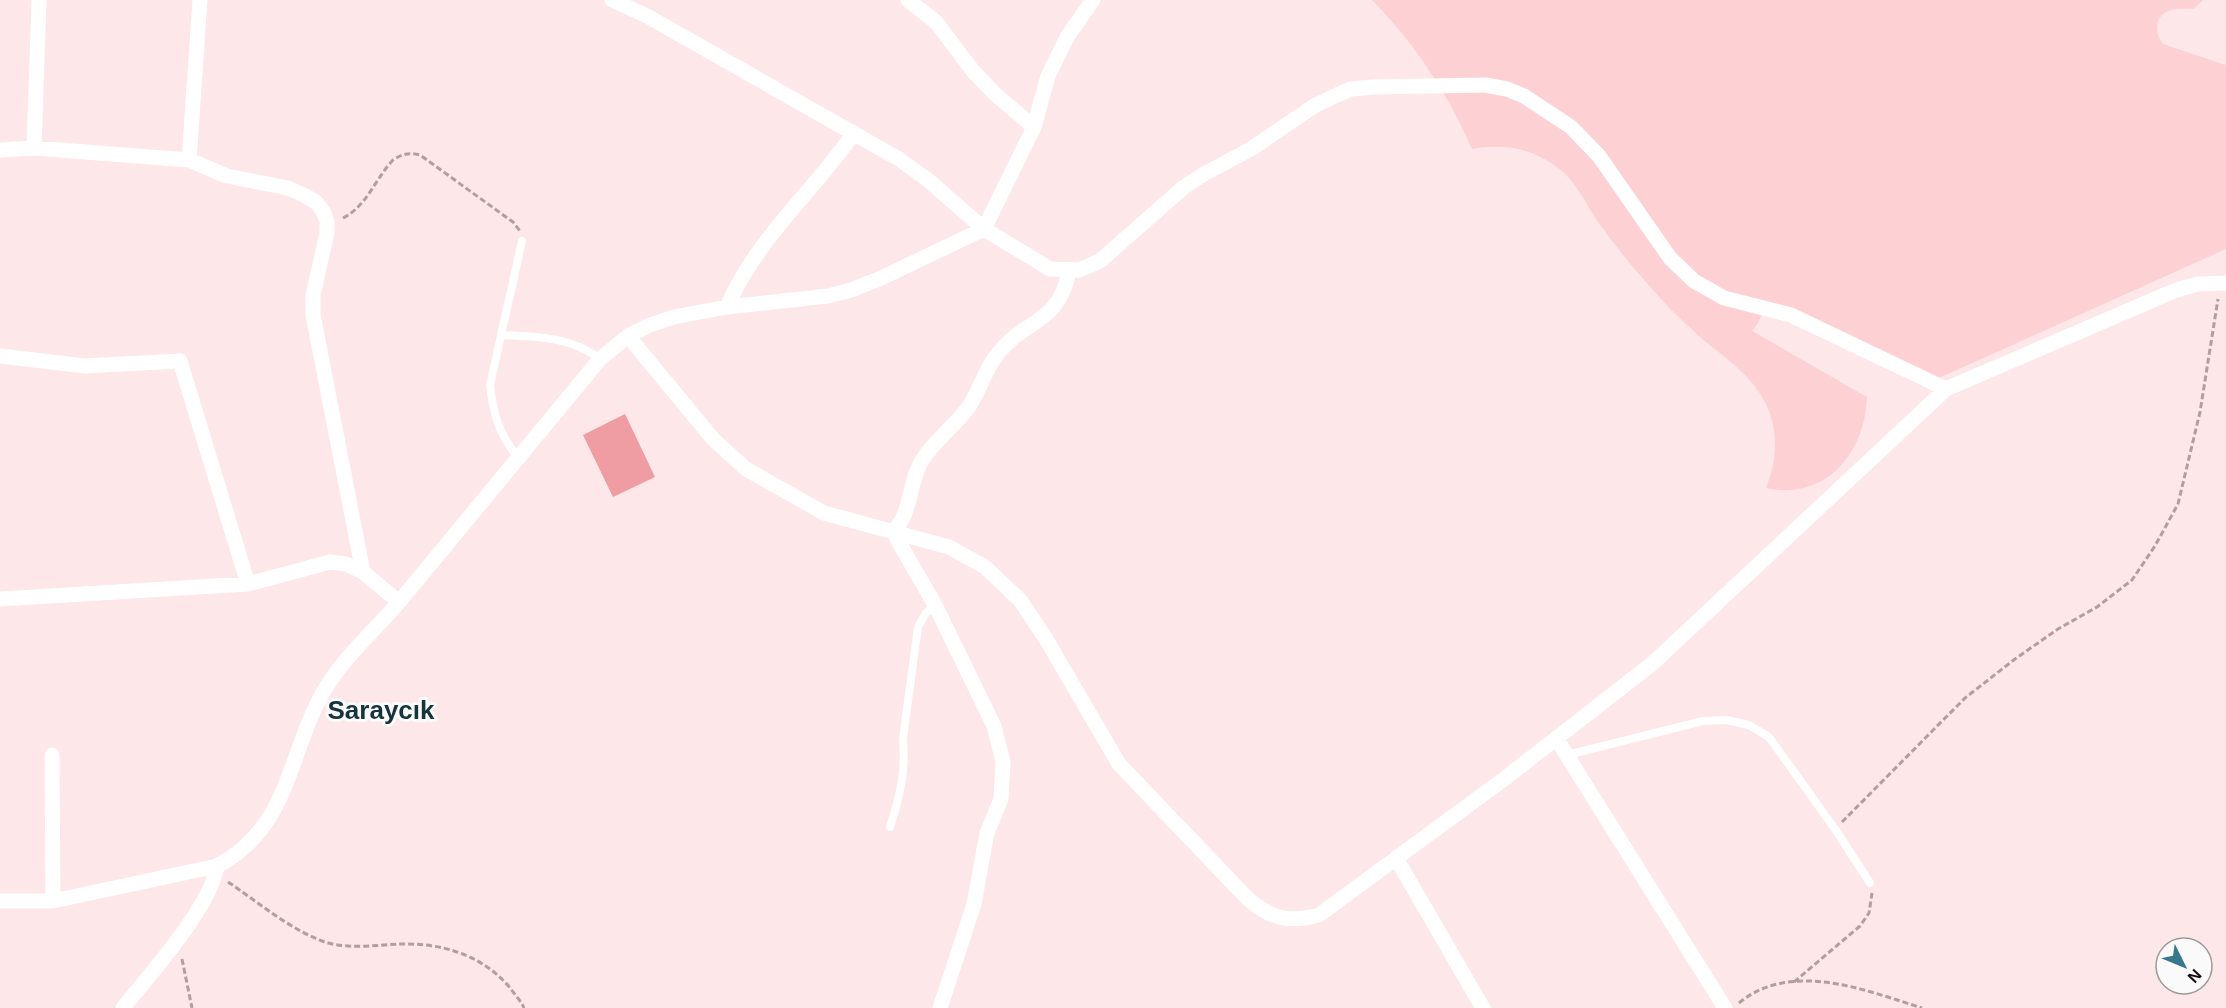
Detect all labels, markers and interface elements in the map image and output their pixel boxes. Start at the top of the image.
district label: Saraycık [328,695,435,725]
north arrow [2154,936,2214,996]
text: N [2184,966,2205,986]

